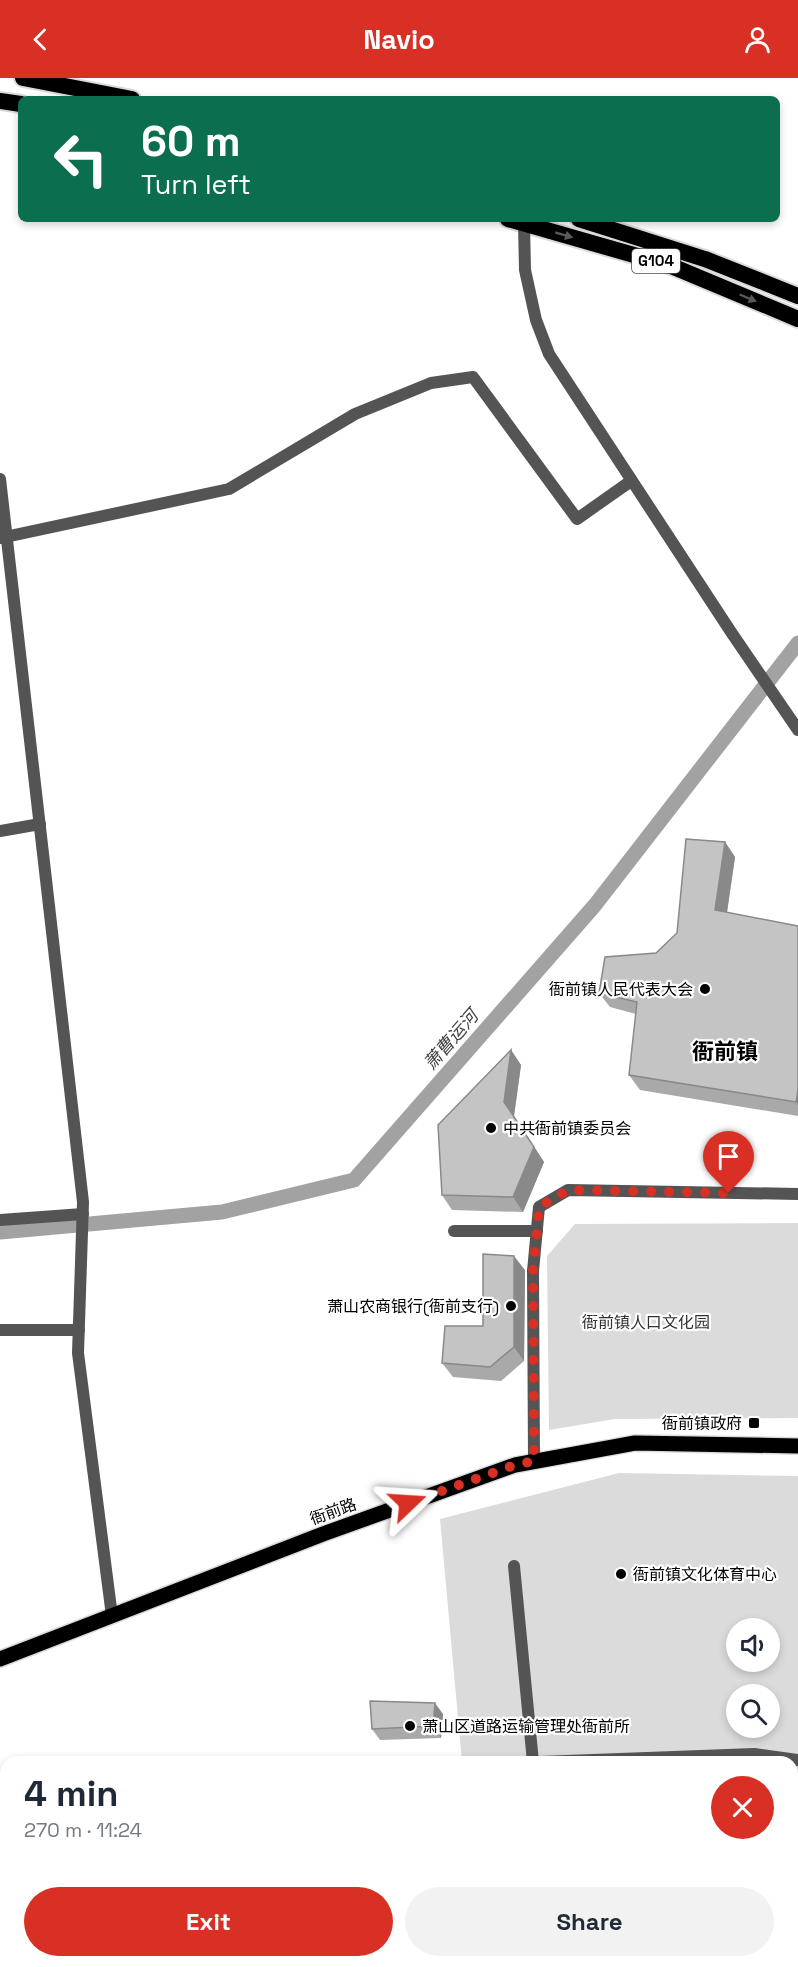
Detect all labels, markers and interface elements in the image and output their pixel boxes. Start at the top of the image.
text: Navio [363,22,435,57]
icon: back [24,23,57,56]
icon: person [741,23,774,56]
text: 60 m [141,115,241,168]
icon: left [42,120,120,198]
text: Turn left [141,167,251,202]
one-way arrow [555,231,573,240]
road number: G104 [632,249,680,273]
one-way arrow [740,293,758,303]
place label: 衙前镇人民代表大会 [549,979,693,1000]
marker: 衙前镇人民代表大会 [698,982,712,996]
water label: 萧曹运河 [418,1003,485,1074]
district label: 衙前镇 [692,1037,758,1065]
place label: 中共衙前镇委员会 [503,1118,631,1139]
marker: 中共衙前镇委员会 [484,1121,498,1135]
pin [703,1131,754,1193]
icon: arrive [712,1140,745,1173]
place label: 萧山农商银行(衙前支行) [327,1296,499,1317]
marker: 萧山农商银行(衙前支行) [504,1299,518,1313]
park label: 衙前镇人口文化园 [582,1312,710,1333]
place label: 衙前镇政府 [662,1413,742,1434]
marker: 衙前镇政府 [747,1416,761,1430]
position arrow [376,1471,440,1535]
street label: 衙前路 [307,1493,359,1530]
place label: 衙前镇文化体育中心 [633,1564,777,1585]
marker: 衙前镇文化体育中心 [614,1567,628,1581]
map controls [726,1618,780,1738]
button: sound [726,1618,780,1672]
button: search [726,1684,780,1738]
place label: 萧山区道路运输管理处衙前所 [422,1716,630,1737]
marker: 萧山区道路运输管理处衙前所 [403,1719,417,1733]
text: 4 min [24,1771,119,1817]
button: close [711,1776,774,1839]
text: 270 m · 11:24 [24,1817,142,1843]
button: Exit [24,1887,393,1956]
button: Share [405,1887,774,1956]

